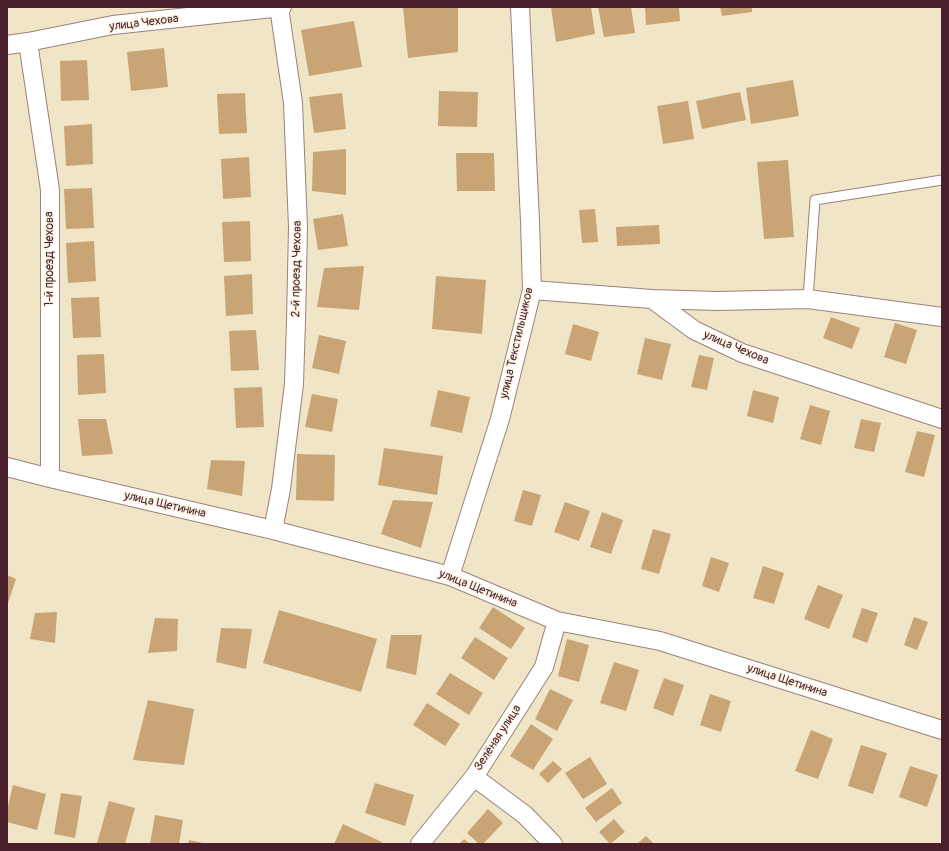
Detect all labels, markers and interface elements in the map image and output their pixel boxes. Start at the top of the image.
street label: улица Чехова [109,12,179,34]
street label: 1-й проезд Чехова [43,212,57,306]
street label: 2-й проезд Чехова [289,220,305,318]
street label: улица Текстильщиков [497,286,537,400]
street label: улица Чехова [701,328,771,368]
street label: улица Щетинина [123,489,207,521]
street label: улица Щетинина [437,567,519,611]
street label: улица Щетинина [745,661,829,701]
street label: Зелёная улица [471,702,525,774]

